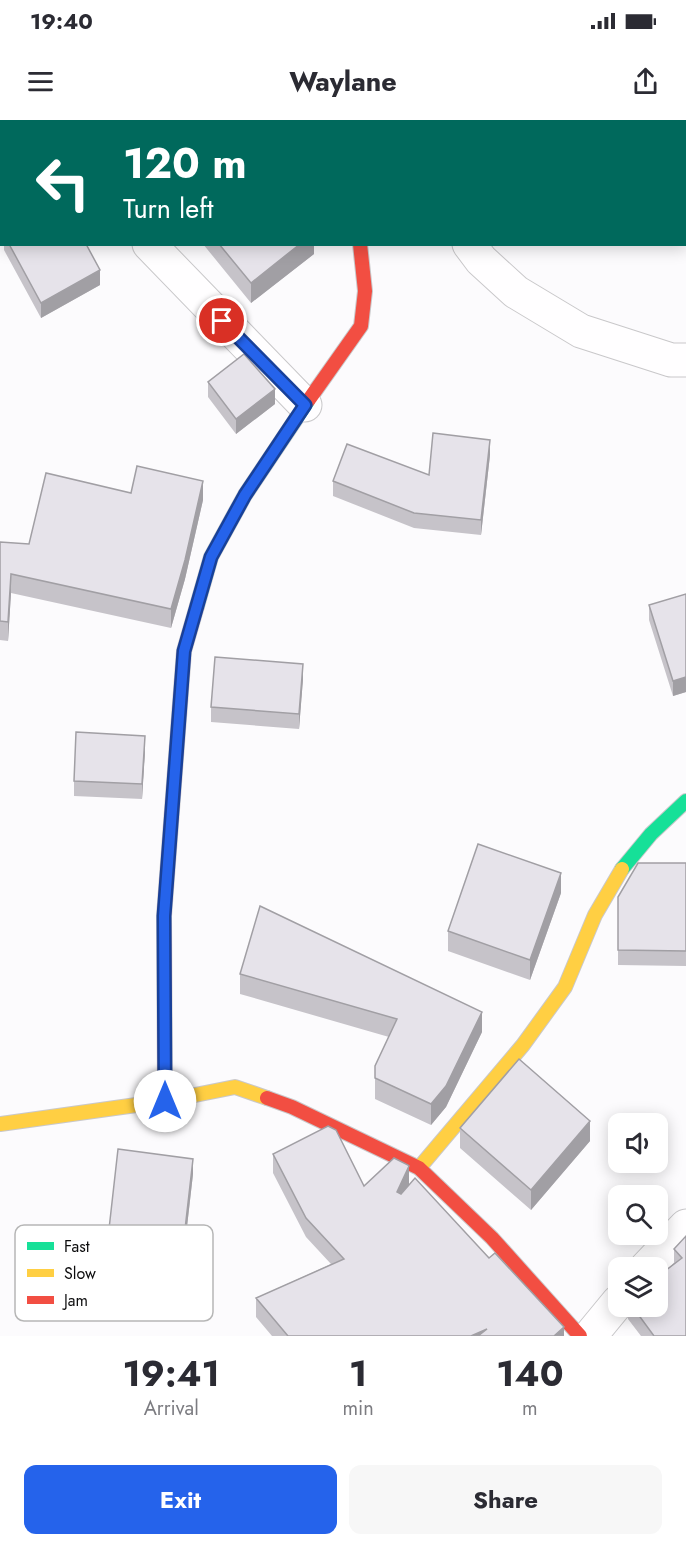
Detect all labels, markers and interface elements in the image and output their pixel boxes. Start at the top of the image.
text: 19:40 [30,5,93,37]
text: Waylane [289,62,397,101]
icon: menu [24,65,57,98]
icon: share [629,65,662,98]
text: 120 m [123,133,247,194]
icon: left [24,144,102,222]
text: Turn left [123,189,213,228]
pin [196,295,247,346]
icon: arrive [205,304,238,337]
position arrow [133,1069,197,1133]
map controls [608,1113,668,1317]
button: sound [608,1113,668,1173]
button: search [608,1185,668,1245]
legend [15,1225,213,1321]
text: Fast [64,1235,90,1258]
button: layers [608,1257,668,1317]
text: Slow [64,1262,96,1285]
text: Jam [62,1289,88,1312]
text: 19:41 [122,1347,220,1399]
text: 1 [349,1347,367,1399]
text: 140 [496,1347,564,1399]
text: Arrival [144,1394,199,1423]
text: min [342,1394,374,1423]
text: m [522,1394,538,1423]
button: Exit [24,1465,337,1534]
button: Share [349,1465,662,1534]

